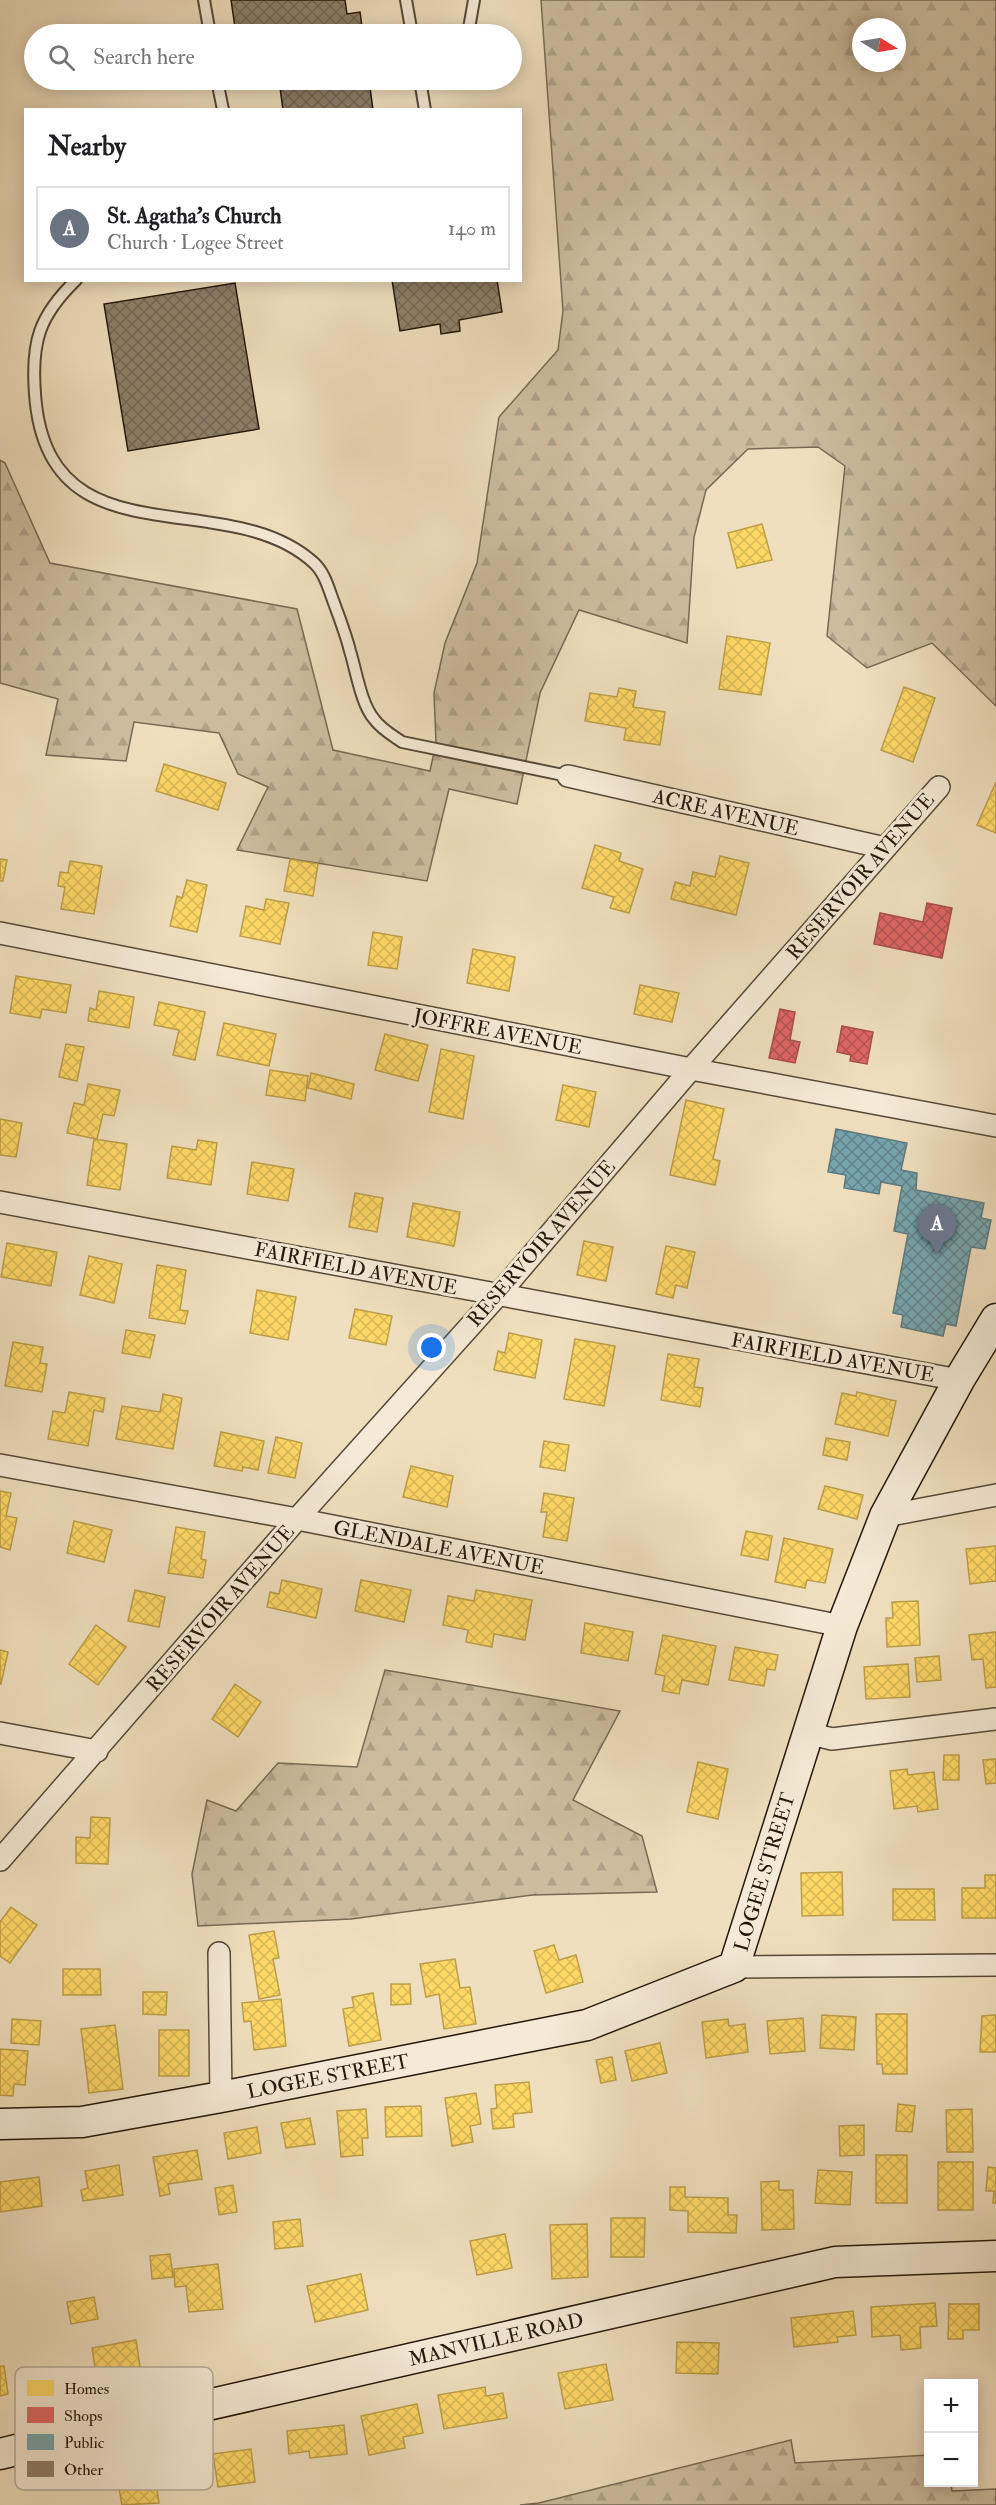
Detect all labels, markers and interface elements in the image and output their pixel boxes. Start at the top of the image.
north arrow [852,18,906,72]
search box [24,24,522,90]
icon: search [45,41,78,74]
text: Search here [93,43,195,71]
text: Nearby [48,131,126,163]
text: St. Agatha's Church [107,202,282,230]
text: A [63,216,76,241]
text: 140 m [448,216,496,241]
text: Church · Logee Street [107,230,284,255]
street label: ACRE AVENUE [649,783,801,841]
street label: RESERVOIR AVENUE [781,788,940,965]
street label: JOFFRE AVENUE [411,1003,584,1060]
street label: RESERVOIR AVENUE [462,1155,621,1332]
pin: A [918,1204,956,1254]
street label: FAIRFIELD AVENUE [252,1237,459,1300]
street label: FAIRFIELD AVENUE [729,1327,937,1388]
your location [417,1333,446,1362]
street label: GLENDALE AVENUE [331,1515,547,1580]
street label: RESERVOIR AVENUE [141,1520,300,1697]
street label: LOGEE STREET [728,1790,801,1954]
street label: LOGEE STREET [245,2048,411,2104]
street label: MANVILLE ROAD [406,2307,586,2372]
legend [15,2367,213,2490]
text: Homes [64,2379,109,2399]
map controls [924,2379,978,2487]
button: + [924,2379,978,2433]
text: Shops [64,2406,103,2427]
text: Public [64,2433,105,2453]
button: − [924,2433,978,2487]
text: Other [64,2460,103,2480]

